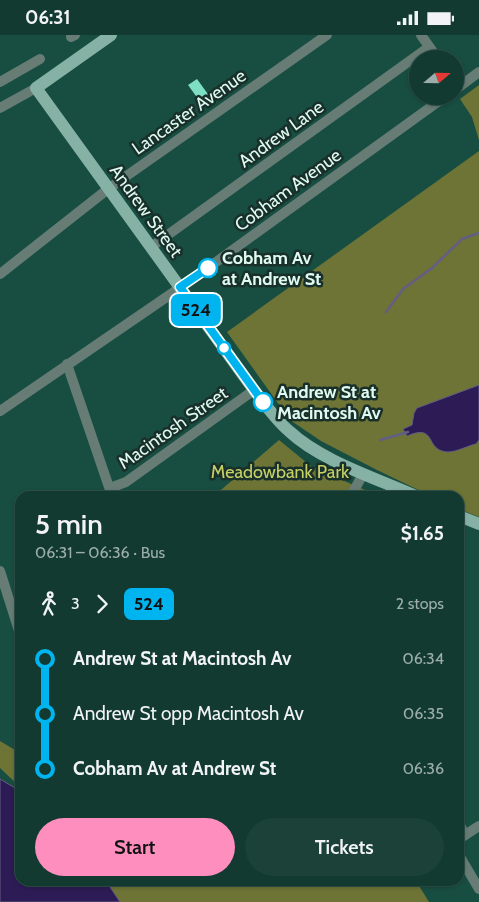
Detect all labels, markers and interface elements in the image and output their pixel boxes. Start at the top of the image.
text: 06:31 [25,6,71,29]
north arrow [409,50,464,105]
map controls [409,50,464,105]
street label: Lancaster Avenue [128,65,250,159]
street label: Andrew Lane [234,96,328,172]
street label: Cobham Avenue [231,144,345,236]
street label: Andrew Street [105,160,187,262]
place label: Cobham Av at Andrew St [222,247,321,290]
marker: Cobham Av at Andrew St [198,258,218,278]
line badge: 524 [167,294,225,326]
text: 524 [181,299,211,321]
unlabelled marker [217,341,231,355]
place label: Andrew St at Macintosh Av [277,381,381,424]
street label: Macintosh Street [114,382,232,474]
marker: Andrew St at Macintosh Av [253,392,273,412]
park label: Meadowbank Park [211,461,350,483]
text: 5 min [35,507,103,541]
text: $1.65 [401,522,444,545]
text: 06:31 – 06:36 · Bus [35,543,165,562]
icon: walk [35,590,63,618]
icon: forward [88,590,116,618]
text: 524 [134,593,164,615]
text: 3 [71,594,80,613]
text: 2 stops [396,594,444,613]
text: Andrew St at Macintosh Av [73,647,291,670]
text: 06:34 [403,649,444,668]
text: Andrew St opp Macintosh Av [73,702,304,725]
text: 06:35 [403,704,444,723]
text: Cobham Av at Andrew St [73,757,276,780]
text: 06:36 [403,759,444,778]
button: Start [35,818,235,876]
button: Tickets [245,818,444,876]

